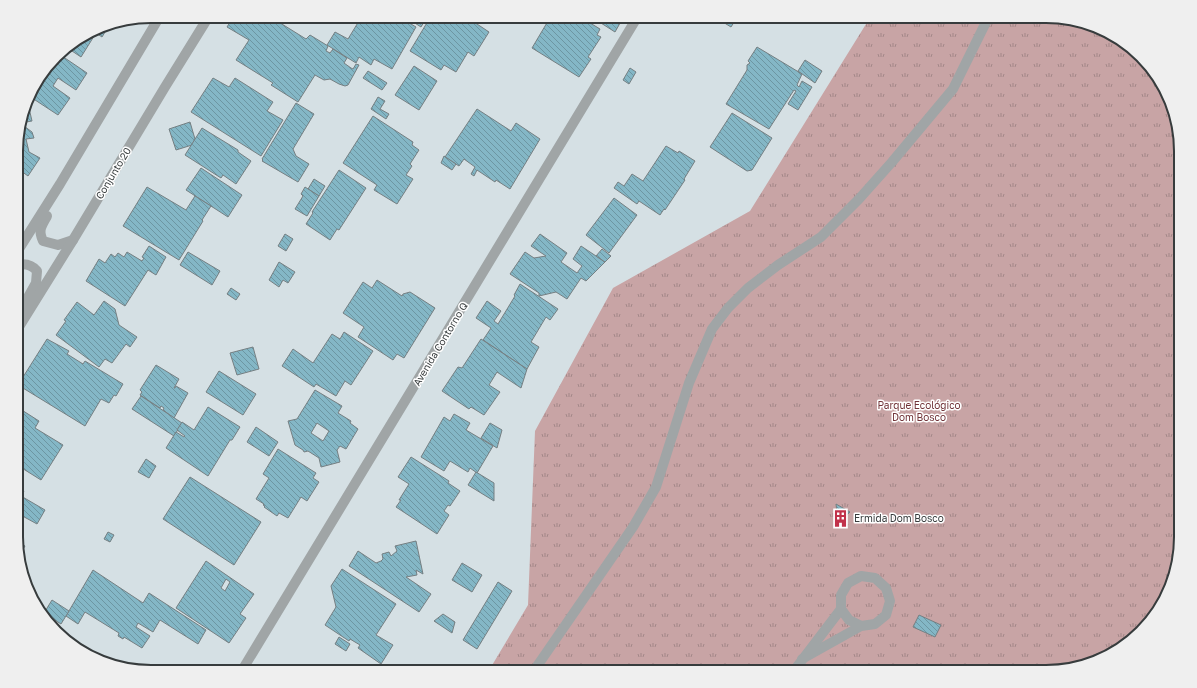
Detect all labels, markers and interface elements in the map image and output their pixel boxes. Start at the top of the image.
street label: Conjunto 20 [93,145,133,201]
street label: Avenida Contorno Q [410,300,470,388]
park label: Parque Ecológico Dom Bosco [877,399,961,423]
building icon: Ermida Dom Bosco [831,508,851,528]
place label: Ermida Dom Bosco [854,512,944,524]

